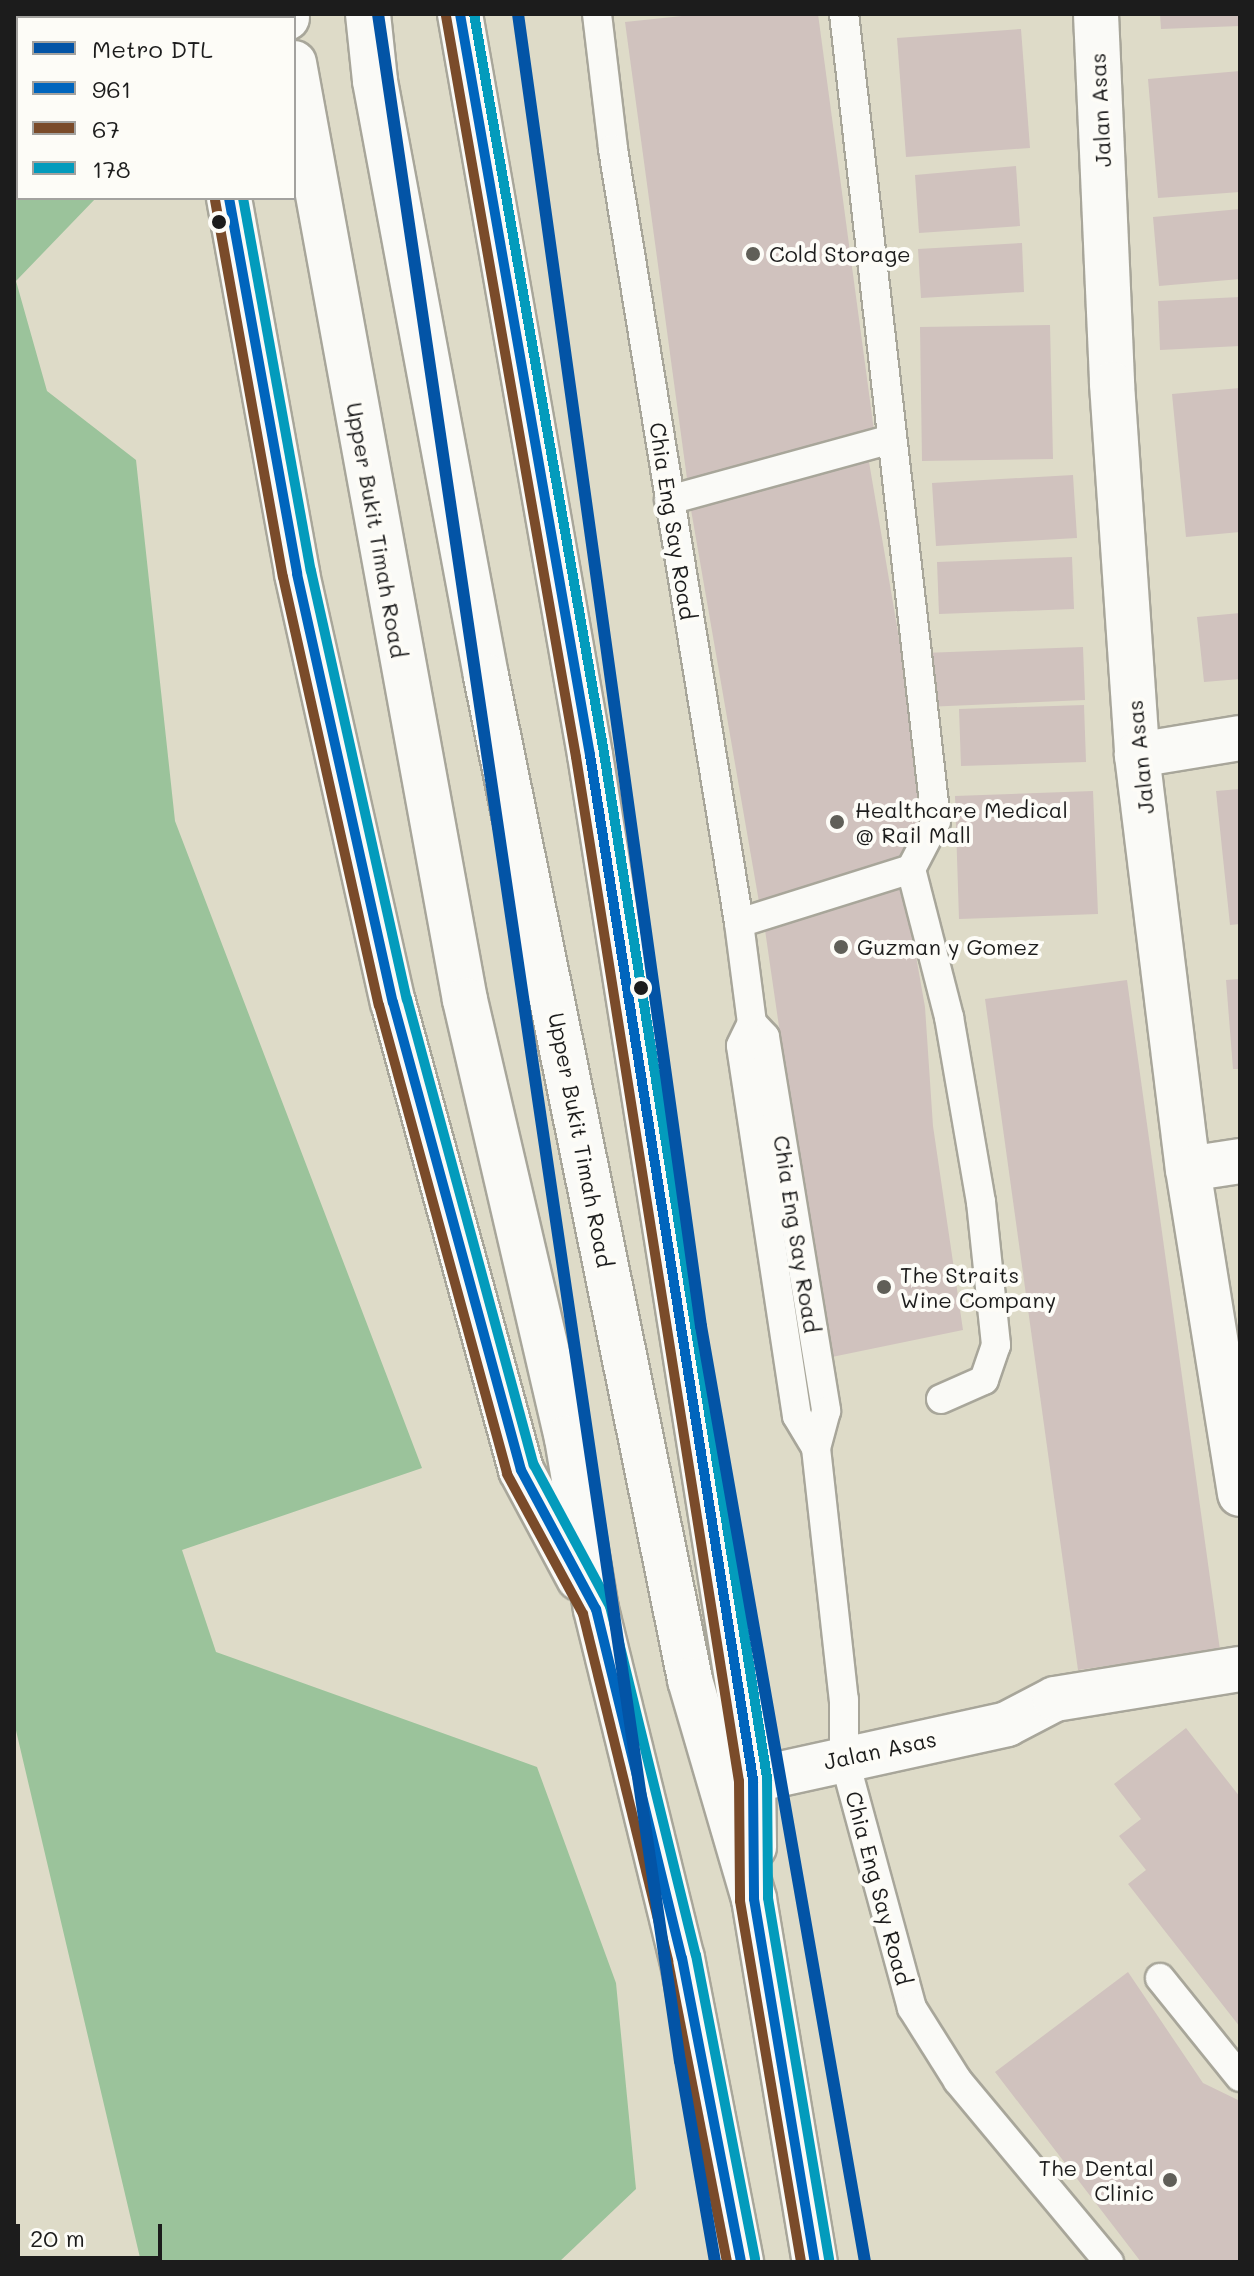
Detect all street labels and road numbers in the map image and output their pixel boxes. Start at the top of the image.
street label: Jalan Asas [1084,52,1116,168]
street label: Upper Bukit Timah Road [342,400,412,660]
street label: Chia Eng Say Road [644,420,702,622]
street label: Jalan Asas [1121,699,1159,815]
street label: Upper Bukit Timah Road [543,1010,619,1270]
street label: Chia Eng Say Road [768,1133,826,1335]
street label: Jalan Asas [821,1725,939,1775]
street label: Chia Eng Say Road [840,1788,918,1988]

